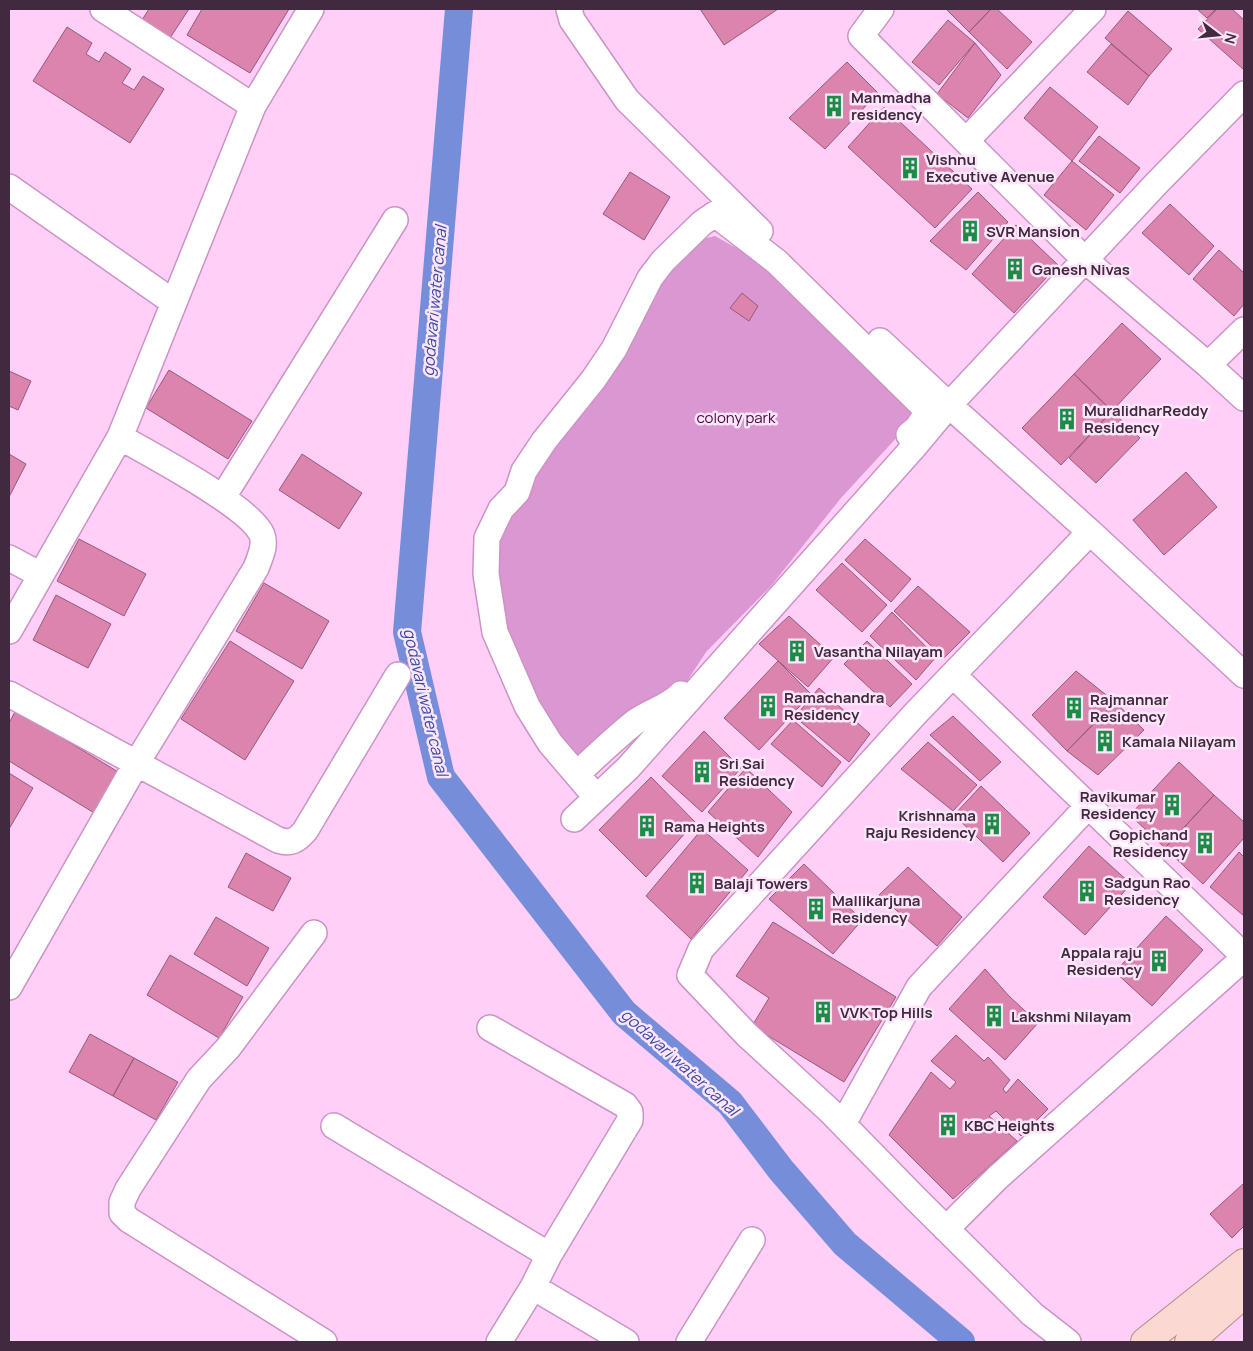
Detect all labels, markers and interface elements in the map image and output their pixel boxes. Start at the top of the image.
north arrow [1193,10,1243,60]
text: N [1220,31,1241,46]
place label: Manmadha residency [851,87,931,125]
building icon: Manmadha residency [821,93,847,119]
place label: Vishnu Executive Avenue [926,149,1055,187]
building icon: Vishnu Executive Avenue [897,155,923,181]
building icon: SVR Mansion [957,218,983,244]
place label: SVR Mansion [986,221,1080,242]
water label: godavari water canal [416,223,452,377]
building icon: Ganesh Nivas [1002,256,1028,282]
place label: Ganesh Nivas [1032,259,1130,280]
place label: MuralidharReddy Residency [1084,400,1209,438]
building icon: MuralidharReddy Residency [1054,406,1080,432]
park label: colony park [697,407,776,428]
water label: godavari water canal [398,626,454,780]
building icon: Vasantha Nilayam [784,638,810,664]
place label: Vasantha Nilayam [814,641,943,662]
place label: Ramachandra Residency [784,687,884,725]
place label: Rajmannar Residency [1090,689,1168,727]
building icon: Ramachandra Residency [755,693,781,719]
building icon: Rajmannar Residency [1061,695,1087,721]
building icon: Kamala Nilayam [1092,728,1118,754]
place label: Kamala Nilayam [1122,731,1236,752]
place label: Sri Sai Residency [719,753,795,791]
building icon: Sri Sai Residency [689,759,715,785]
place label: Ravikumar Residency [1080,786,1157,824]
building icon: Ravikumar Residency [1159,792,1185,818]
place label: Krishnama Raju Residency [865,805,977,843]
building icon: Krishnama Raju Residency [979,811,1005,837]
building icon: Rama Heights [634,813,660,839]
place label: Rama Heights [664,816,765,837]
place label: Gopichand Residency [1109,824,1189,862]
building icon: Gopichand Residency [1192,830,1218,856]
building icon: Balaji Towers [684,870,710,896]
place label: Sadgun Rao Residency [1104,872,1191,910]
place label: Balaji Towers [714,873,808,894]
building icon: Sadgun Rao Residency [1074,878,1100,904]
place label: Mallikarjuna Residency [832,890,921,928]
building icon: Mallikarjuna Residency [803,896,829,922]
place label: Appala raju Residency [1061,942,1143,980]
building icon: Appala raju Residency [1146,948,1172,974]
building icon: VVK Top Hills [810,999,836,1025]
place label: VVK Top Hills [840,1002,933,1023]
water label: godavari water canal [616,1003,745,1122]
building icon: Lakshmi Nilayam [981,1003,1007,1029]
place label: Lakshmi Nilayam [1011,1006,1131,1027]
building icon: KBC Heights [935,1112,961,1138]
place label: KBC Heights [964,1115,1055,1136]

